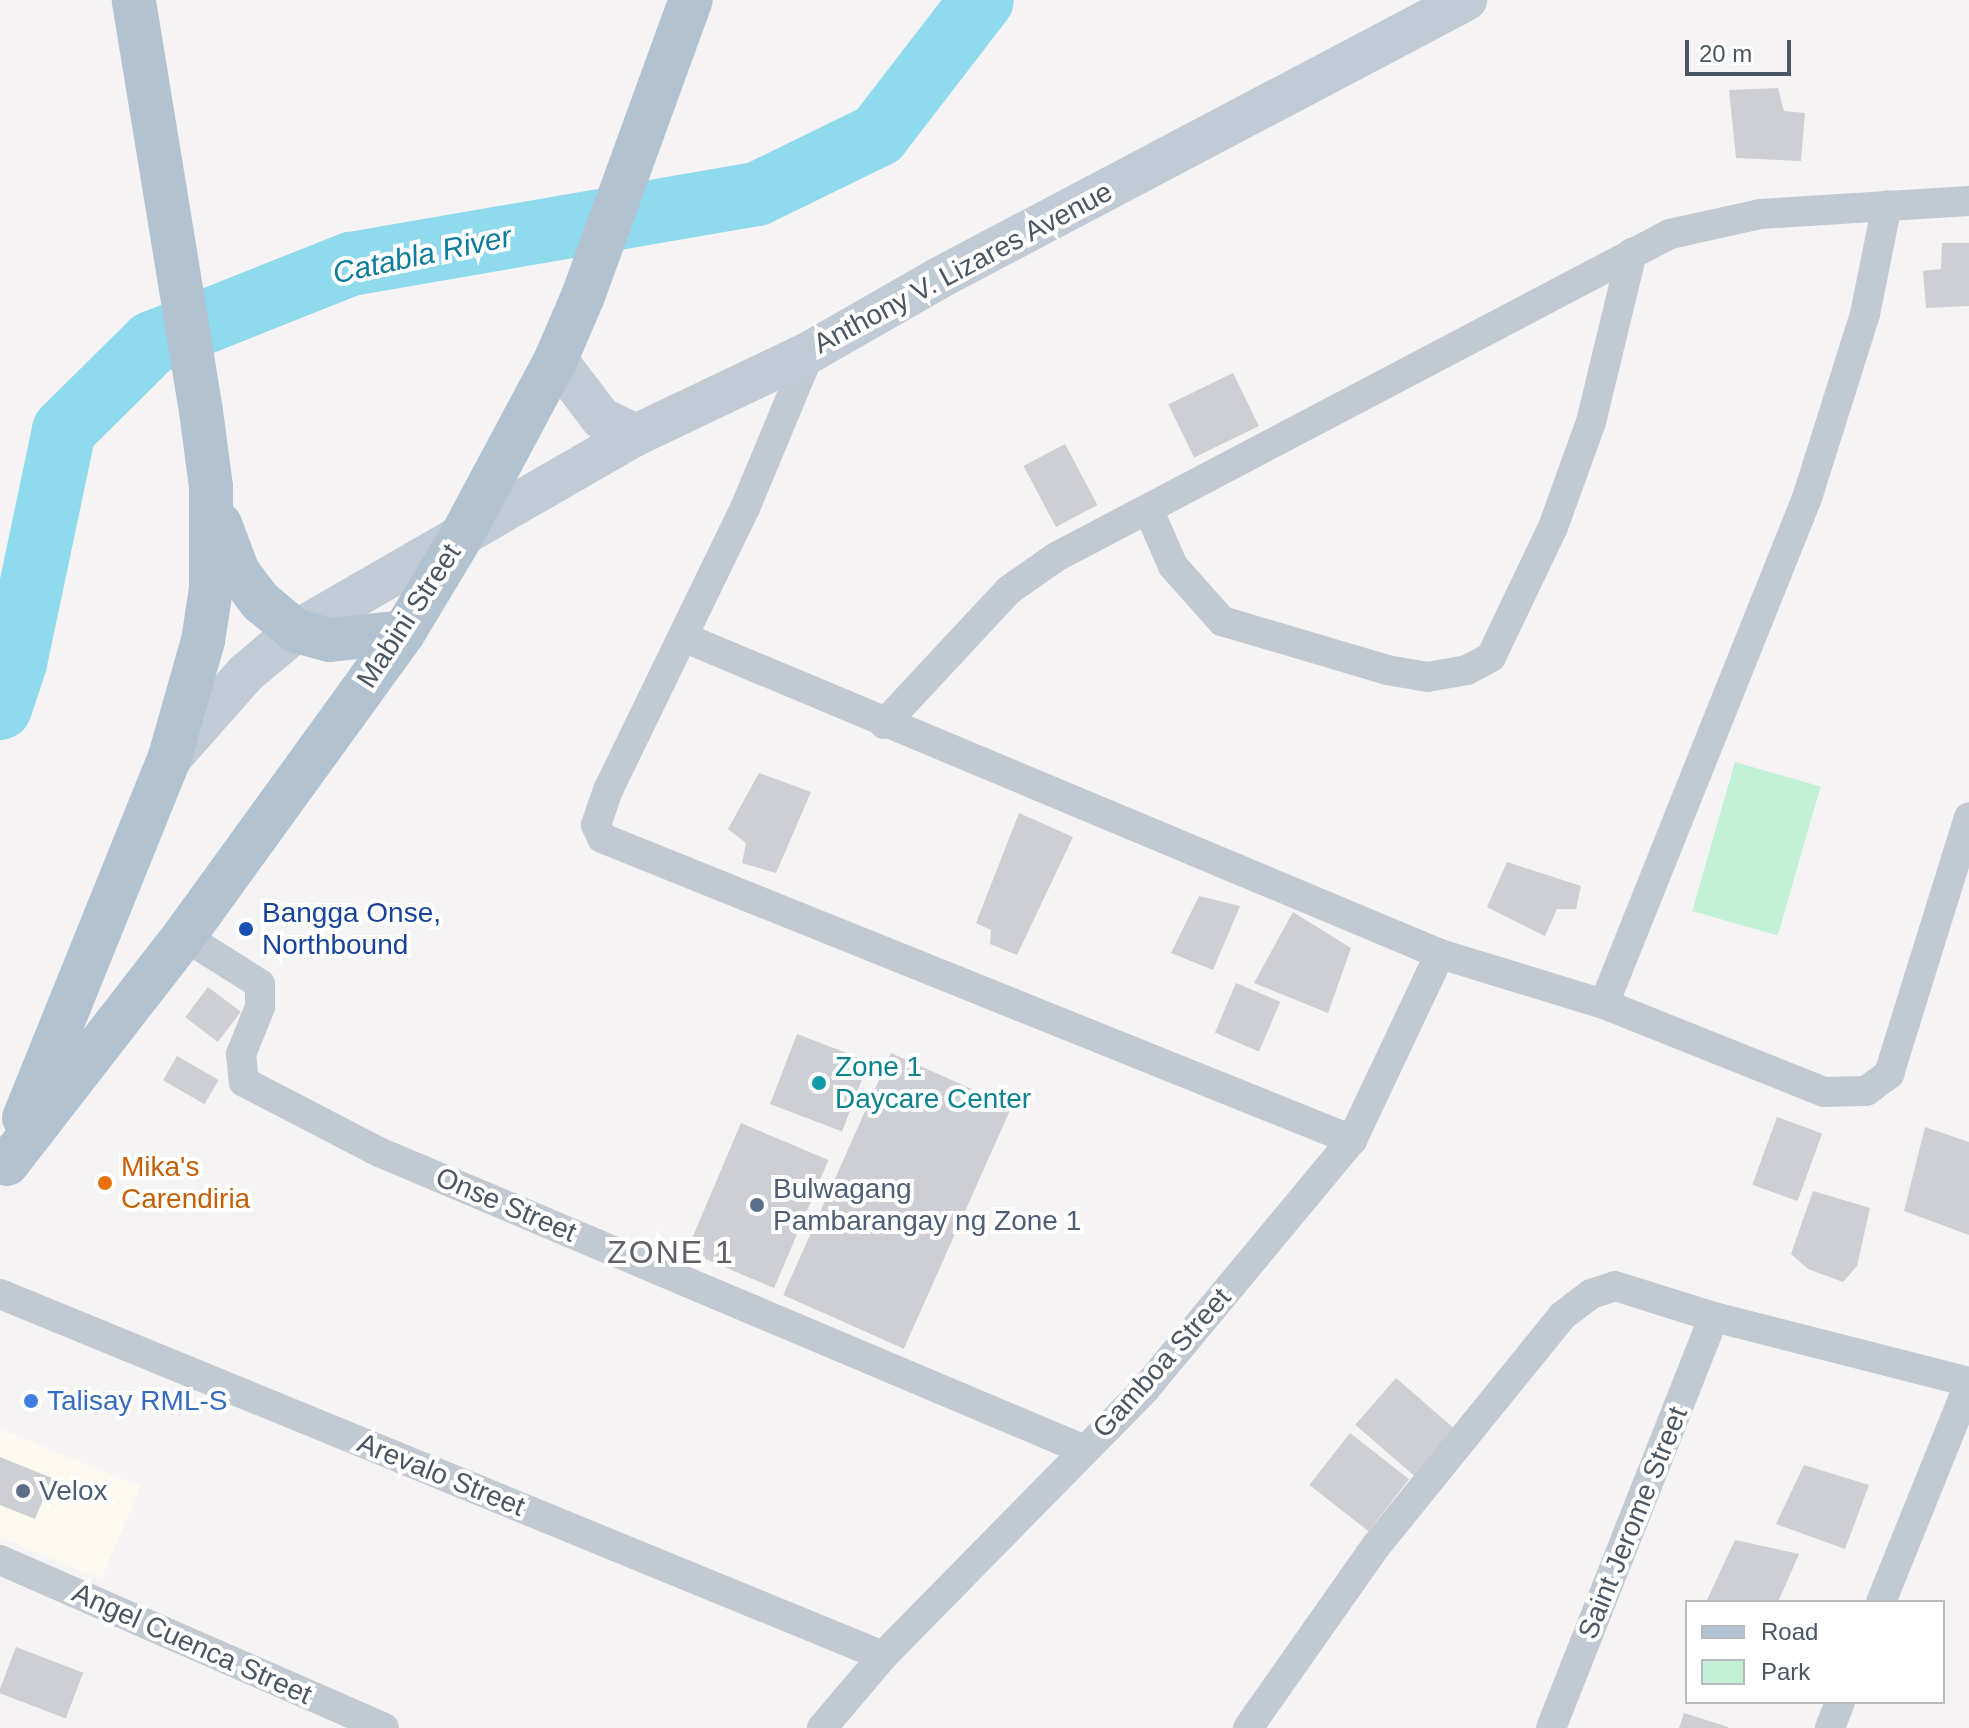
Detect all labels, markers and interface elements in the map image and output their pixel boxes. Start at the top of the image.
scale bar [1689,24,1795,74]
text: 20 m [1699,40,1752,67]
street label: Anthony V. Lizares Avenue [807,175,1119,361]
water label: Catabla River [329,219,515,291]
street label: Mabini Street [350,538,468,694]
place label: Bangga Onse, Northbound [262,896,441,962]
marker: Bangga Onse, Northbound [237,920,255,938]
place label: Zone 1 Daycare Center [835,1050,1031,1116]
marker: Zone 1 Daycare Center [810,1074,828,1092]
place label: Mika's Carendiria [121,1150,250,1216]
street label: Onse Street [431,1160,581,1250]
place label: Bulwagang Pambarangay ng Zone 1 [773,1172,1081,1238]
marker: Mika's Carendiria [96,1174,114,1192]
marker: Bulwagang Pambarangay ng Zone 1 [748,1196,766,1214]
district label: ZONE 1 [607,1233,735,1271]
street label: Gamboa Street [1086,1281,1238,1445]
place label: Talisay RML-S [47,1384,227,1418]
marker: Talisay RML-S [22,1392,40,1410]
street label: Saint Jerome Street [1571,1402,1695,1644]
street label: Arevalo Street [352,1426,530,1524]
place label: Velox [39,1474,107,1508]
marker: Velox [14,1482,32,1500]
street label: Angel Cuenca Street [67,1576,317,1712]
legend [1685,1600,1945,1704]
text: Road [1761,1618,1818,1645]
text: Park [1761,1658,1810,1685]

